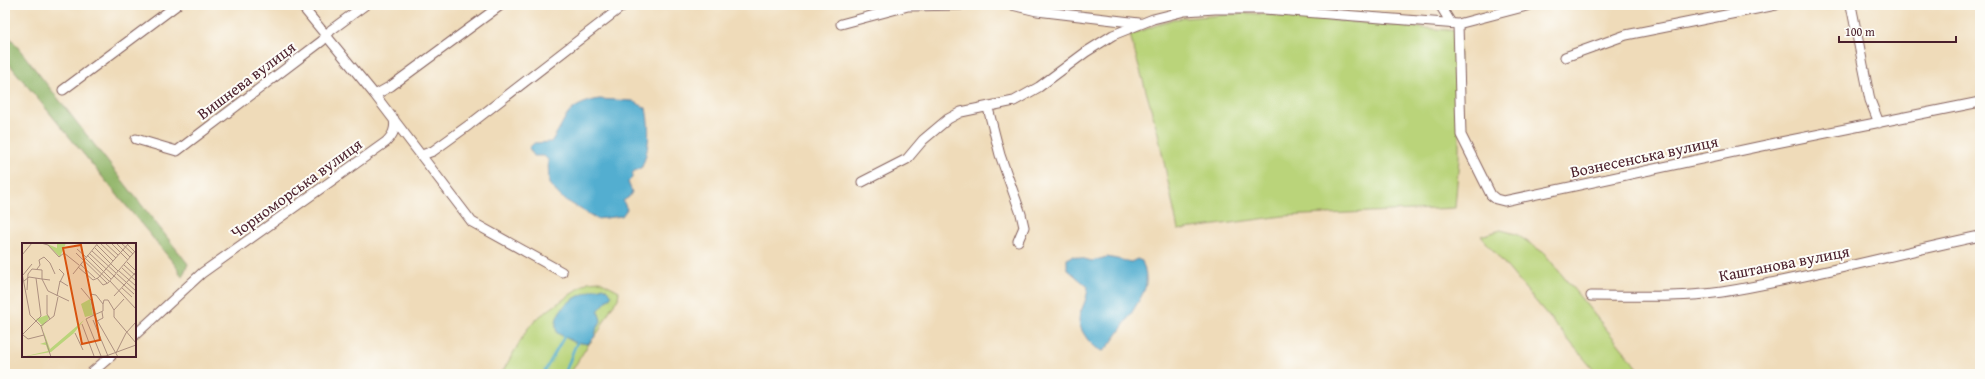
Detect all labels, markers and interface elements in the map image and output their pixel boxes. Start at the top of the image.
scale bar [1839,18,1956,44]
text: 100 m [1845,23,1875,40]
street label: Вишнева вулиця [192,35,300,125]
street label: Вознесенська вулиця [1568,129,1720,183]
street label: Чорноморська вулиця [225,132,367,244]
street label: Каштанова вулиця [1717,239,1851,287]
inset map [22,243,136,357]

